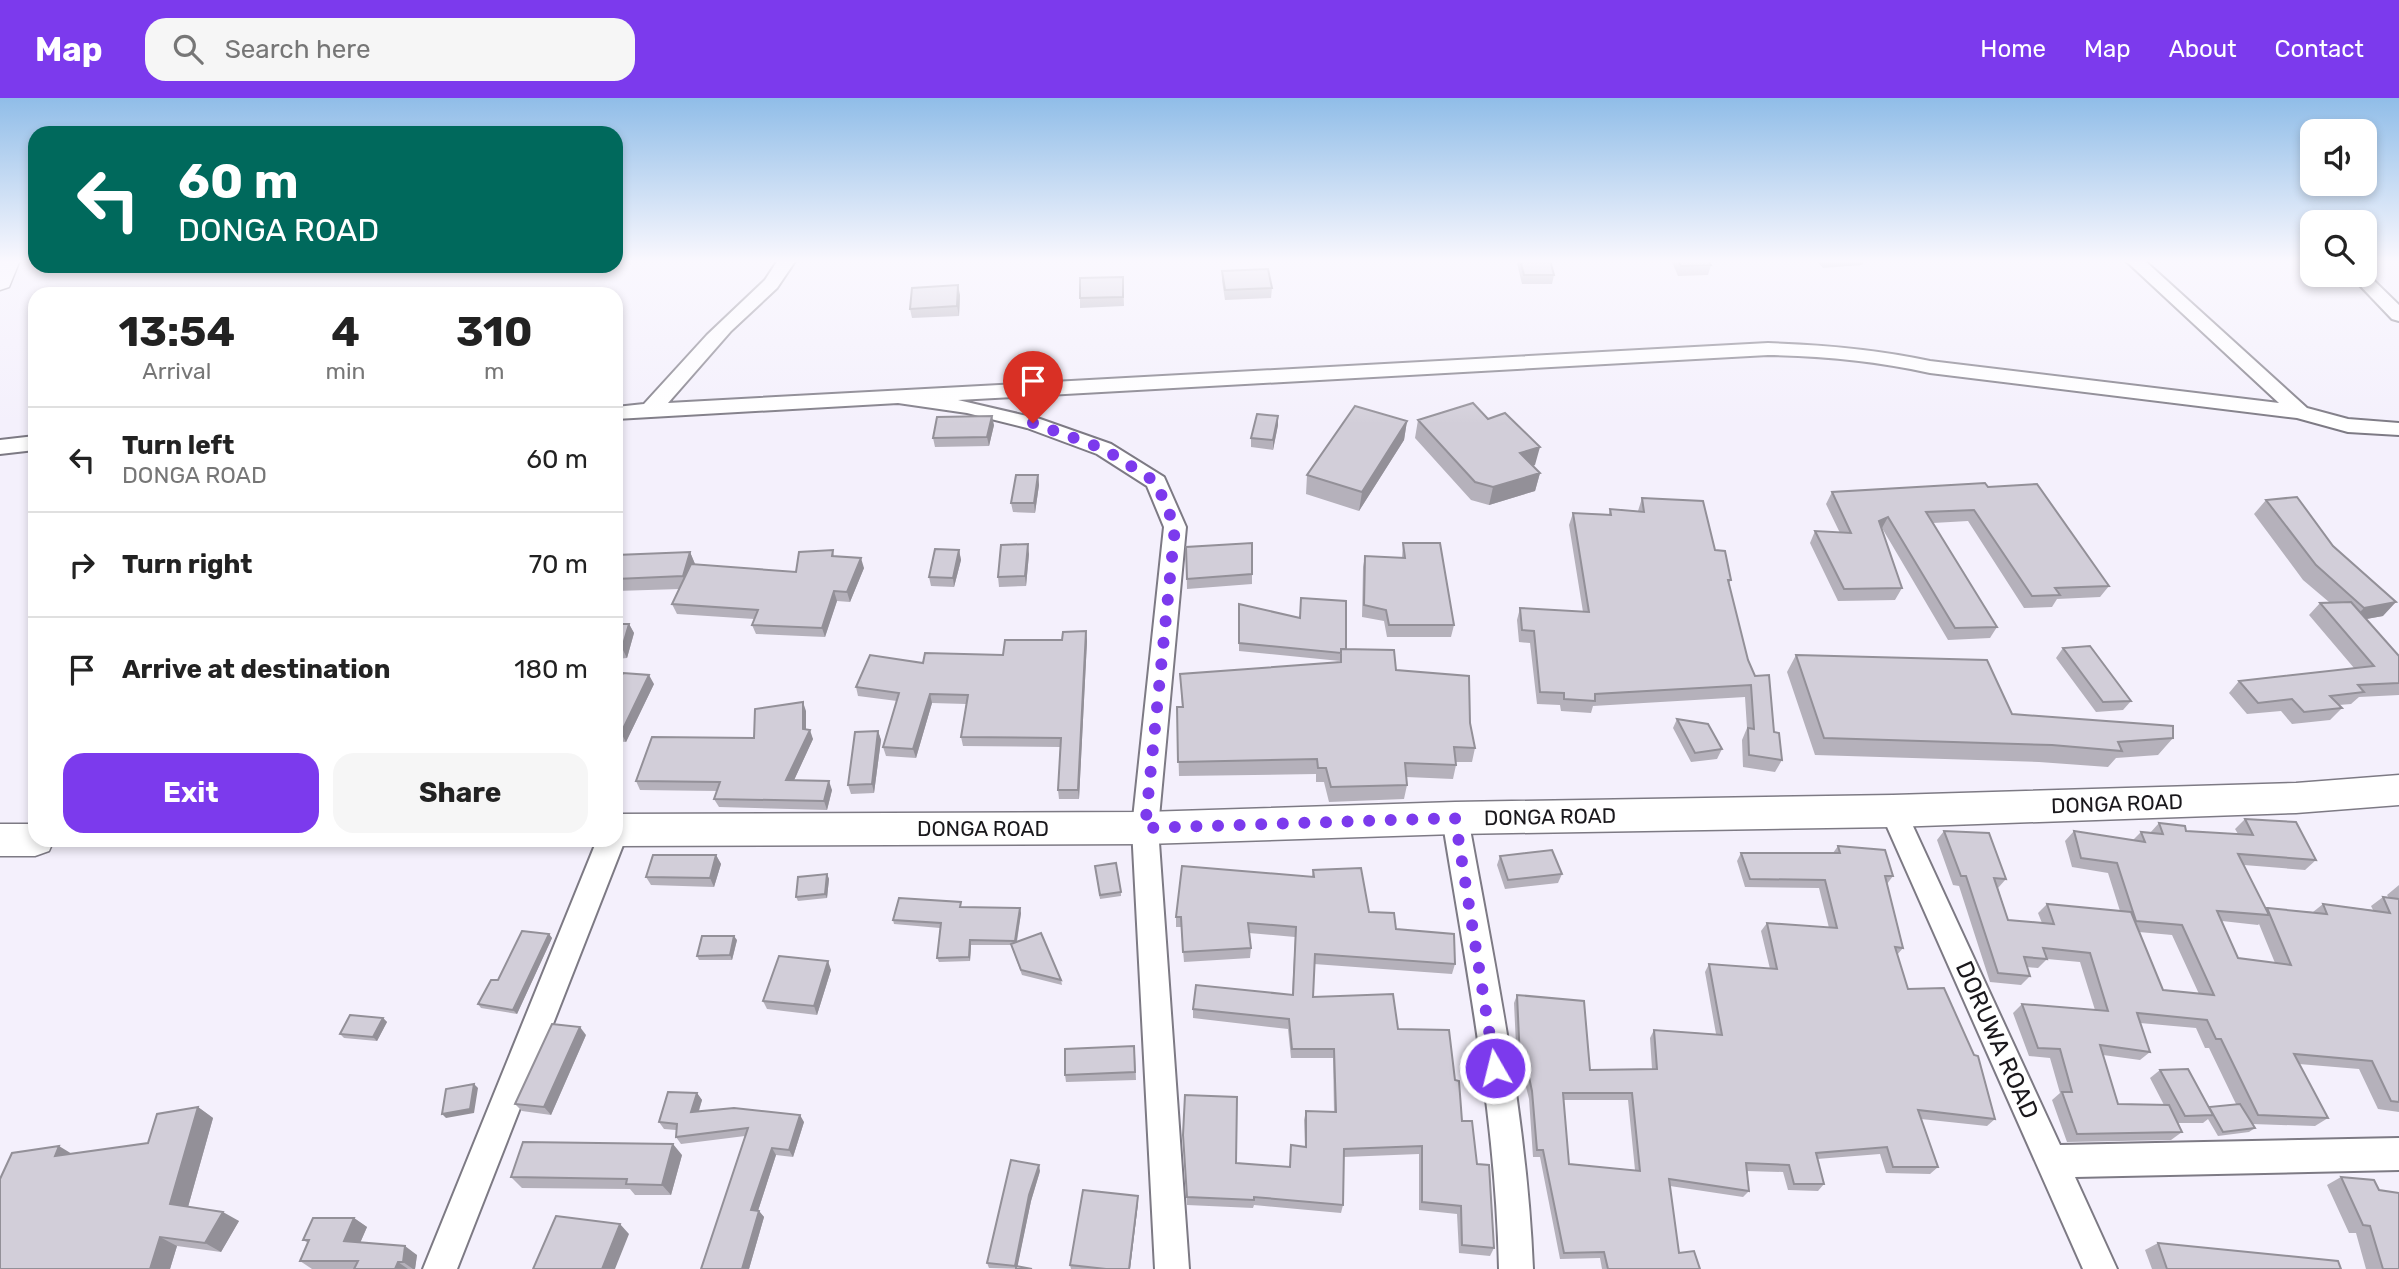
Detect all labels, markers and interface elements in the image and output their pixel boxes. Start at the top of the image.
search box [145,18,635,81]
text: Map [35,30,103,69]
icon: search [169,30,207,68]
text: Search here [225,34,370,65]
text: Home [1980,35,2046,63]
text: Map [2084,35,2131,63]
text: About [2169,35,2237,63]
text: Contact [2275,35,2364,63]
map controls [2300,119,2377,287]
button: sound [2300,119,2377,196]
text: 60 m [178,152,299,210]
icon: left [63,154,154,245]
button: search [2300,210,2377,287]
text: DONGA ROAD [178,211,379,249]
text: 13:54 [118,307,235,357]
text: 4 [331,307,360,357]
text: 310 [456,307,533,357]
pin [1003,351,1063,423]
text: Arrival [142,357,211,385]
text: min [326,357,366,385]
text: m [484,357,504,385]
icon: arrive [1014,362,1052,400]
text: Turn left [122,430,234,461]
icon: left [63,441,101,479]
text: 60 m [526,444,588,475]
text: DONGA ROAD [122,461,267,489]
icon: right [63,546,101,584]
text: Turn right [122,549,252,580]
text: 70 m [529,549,588,580]
icon: arrive [63,651,101,689]
text: Arrive at destination [122,654,390,685]
text: 180 m [514,654,588,685]
button: Exit [63,753,319,833]
button: Share [333,753,588,833]
street label: DONGA ROAD [2050,789,2183,818]
street label: DONGA ROAD [1484,803,1616,830]
street label: DONGA ROAD [917,816,1049,841]
street label: DORUWA ROAD [1950,957,2044,1123]
position arrow [1458,1031,1532,1105]

